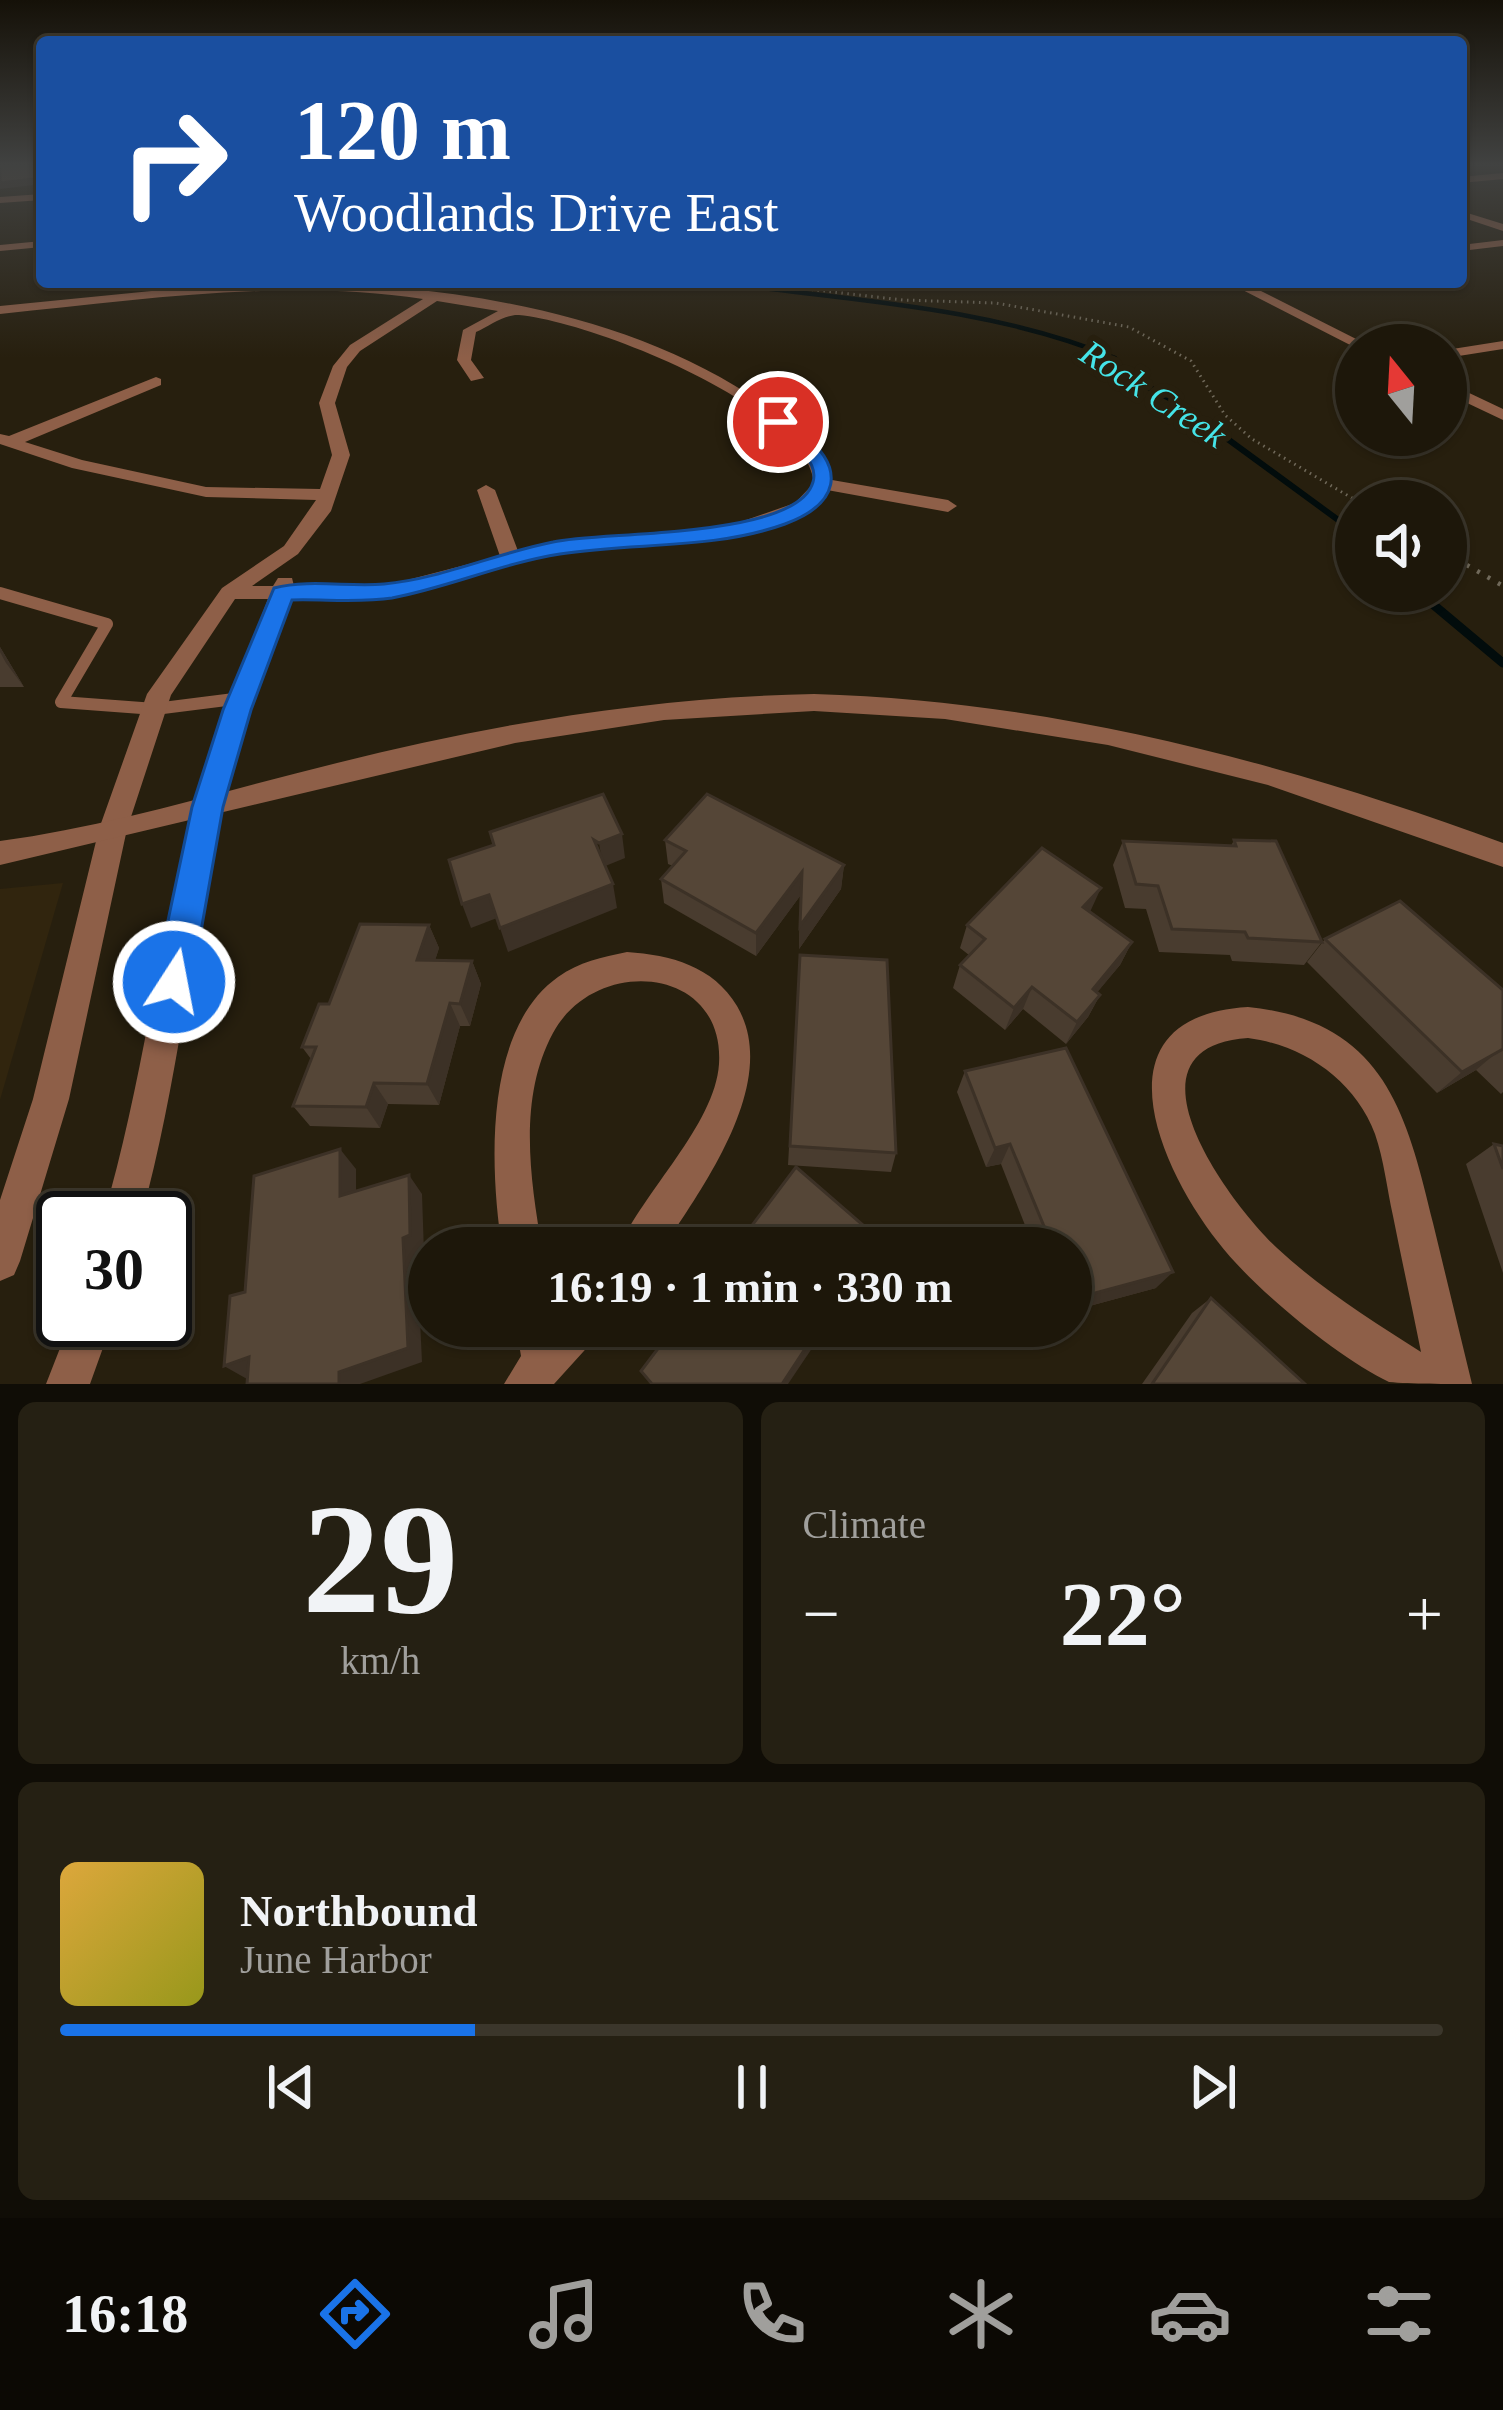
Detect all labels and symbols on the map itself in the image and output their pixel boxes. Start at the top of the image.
north arrow [1335,324,1467,456]
water label: Rock Creek [1072,331,1235,456]
pin [727,371,829,473]
position arrow [111,919,237,1045]
speed limit sign: 30 [36,1191,192,1347]

